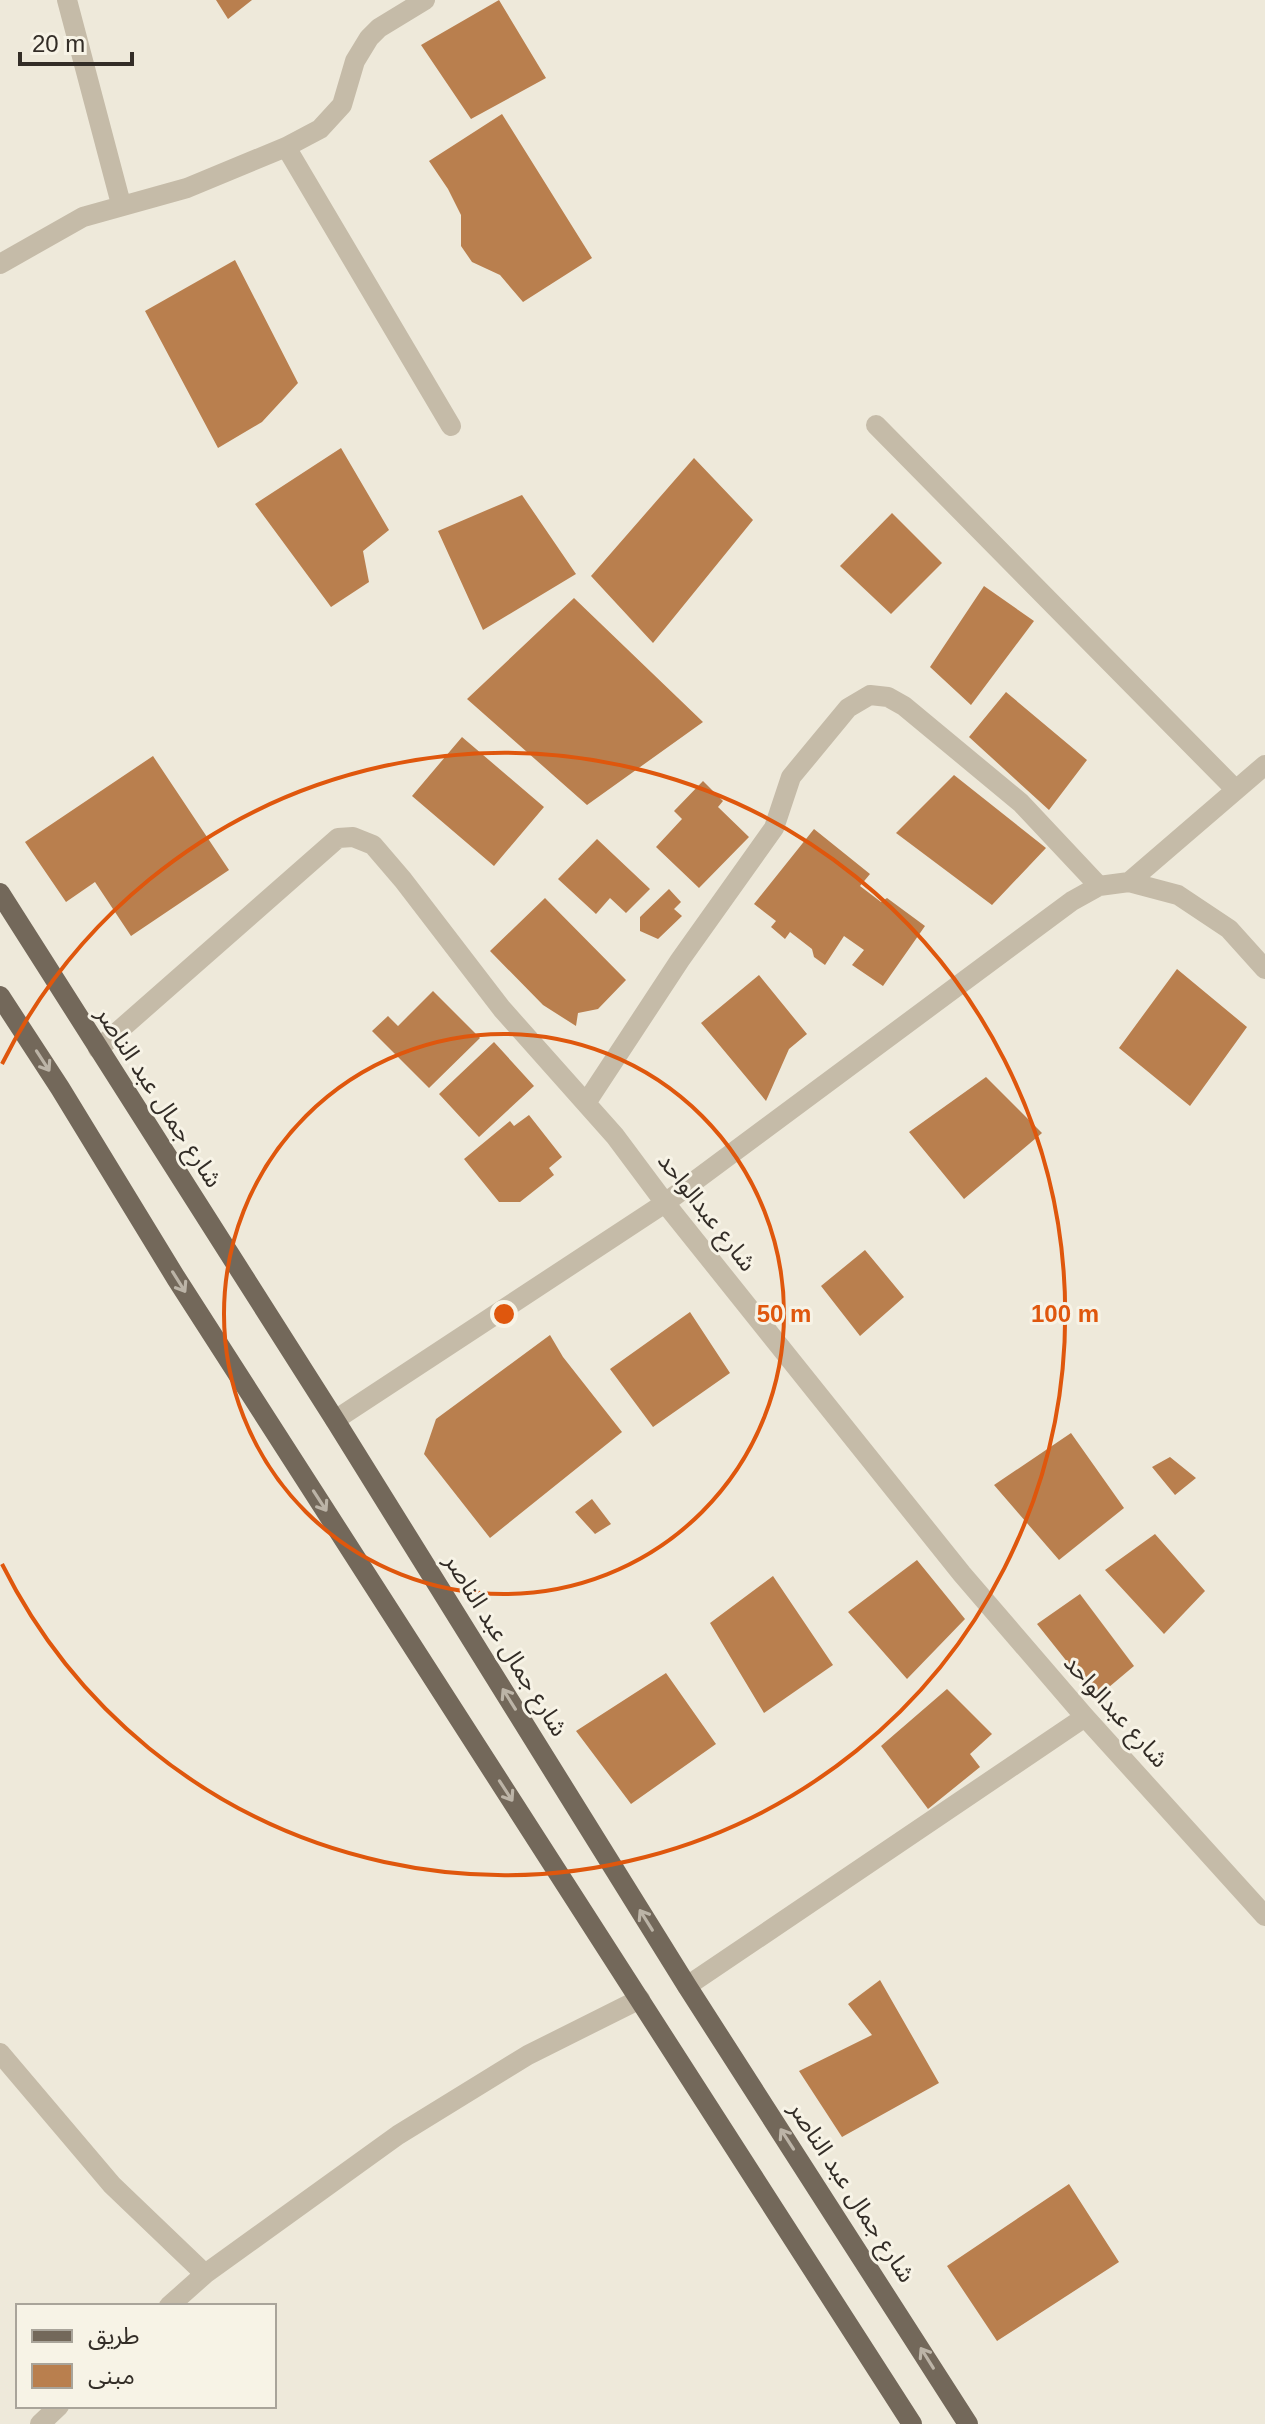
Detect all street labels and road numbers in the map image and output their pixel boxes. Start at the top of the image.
street label: شارع جمال عبد الناصر [87,1001,228,1194]
street label: شارع عبدالواحد [650,1147,762,1279]
street label: شارع جمال عبد الناصر [435,1548,573,1743]
street label: شارع عبدالواحد [1056,1649,1174,1775]
street label: شارع جمال عبد الناصر [780,2096,921,2289]

